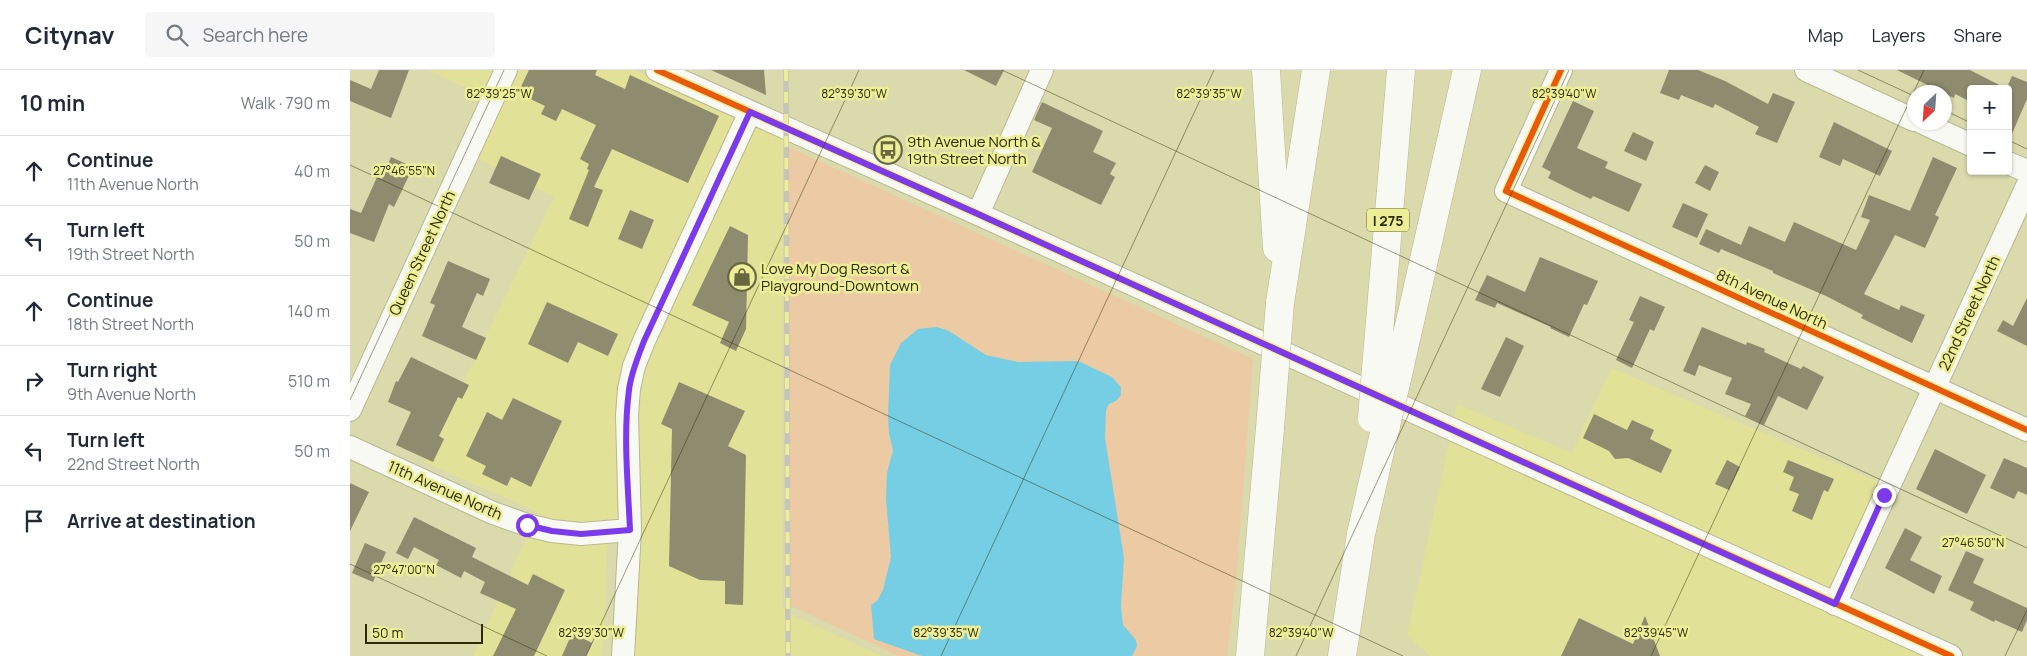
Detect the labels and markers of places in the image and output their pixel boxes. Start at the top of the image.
place label: 9th Avenue North & 19th Street North [907,131,1041,169]
bus stop icon: 9th Avenue North & 19th Street North [873,135,903,165]
place label: Love My Dog Resort & Playground-Downtown [761,258,919,296]
shop icon: Love My Dog Resort & Playground-Downtown [727,262,757,292]

